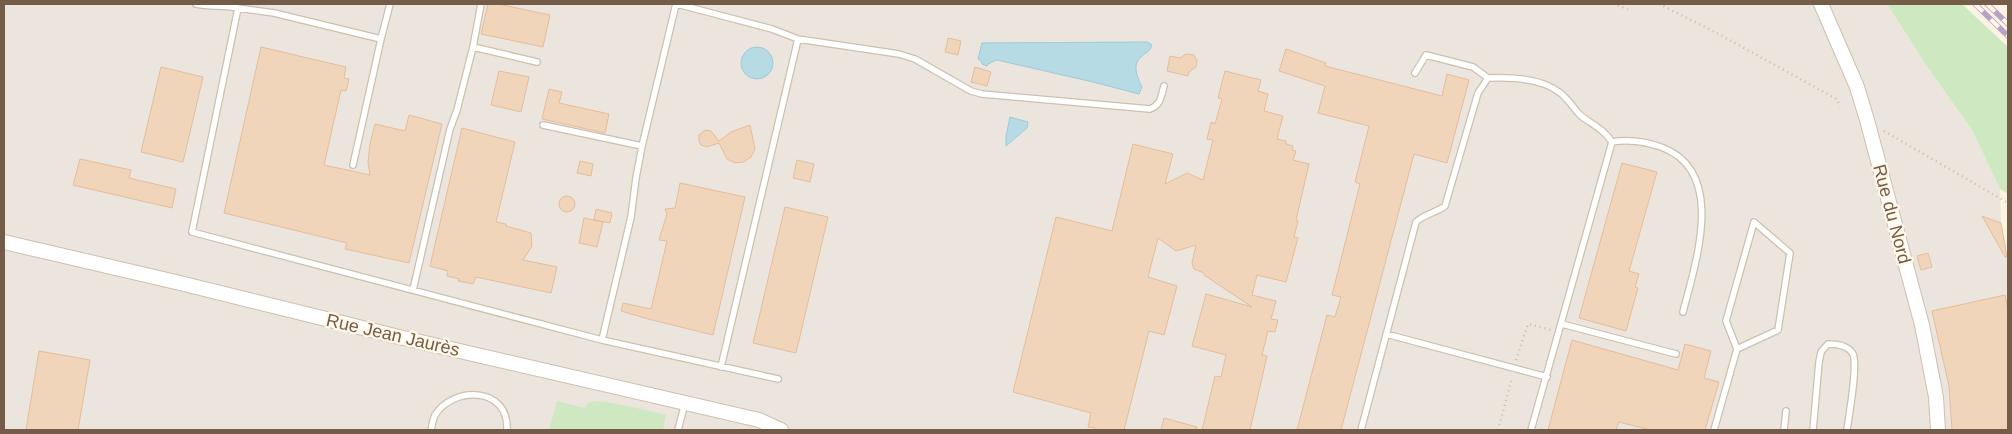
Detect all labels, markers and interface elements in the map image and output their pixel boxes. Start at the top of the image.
street label: Rue du Nord [1869,162,1915,266]
street label: Rue Jean Jaurès [324,310,462,360]

